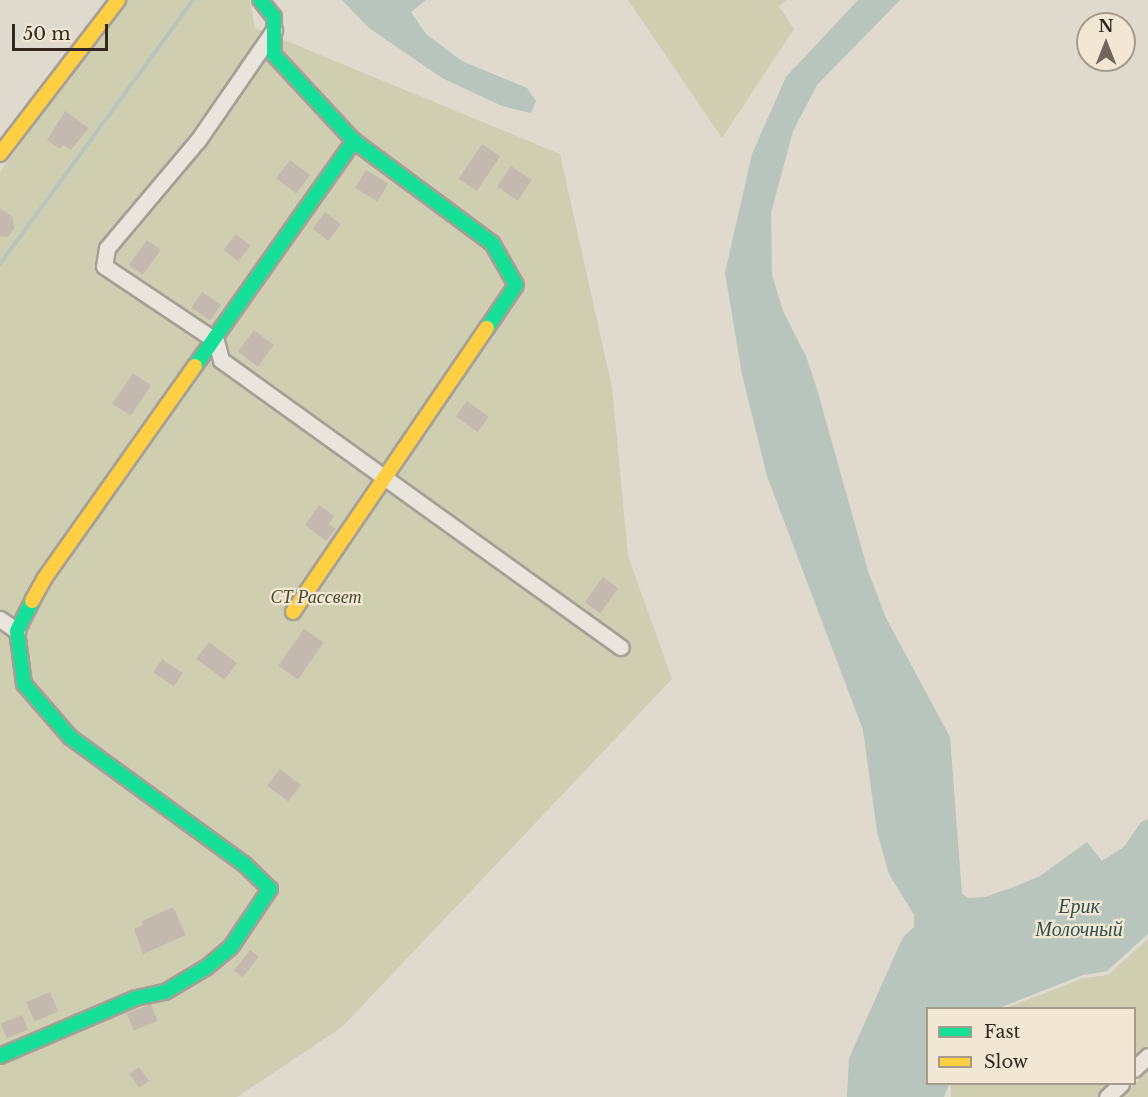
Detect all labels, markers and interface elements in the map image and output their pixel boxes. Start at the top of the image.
scale bar [15,12,111,50]
north arrow [1076,12,1136,72]
text: N [1098,16,1114,36]
text: 50 m [23,23,71,45]
park label: СТ Рассвет [271,586,361,608]
water label: Ерик Молочный [1035,895,1123,942]
legend [926,1007,1136,1085]
text: Fast [984,1021,1020,1043]
text: Slow [984,1051,1028,1073]

